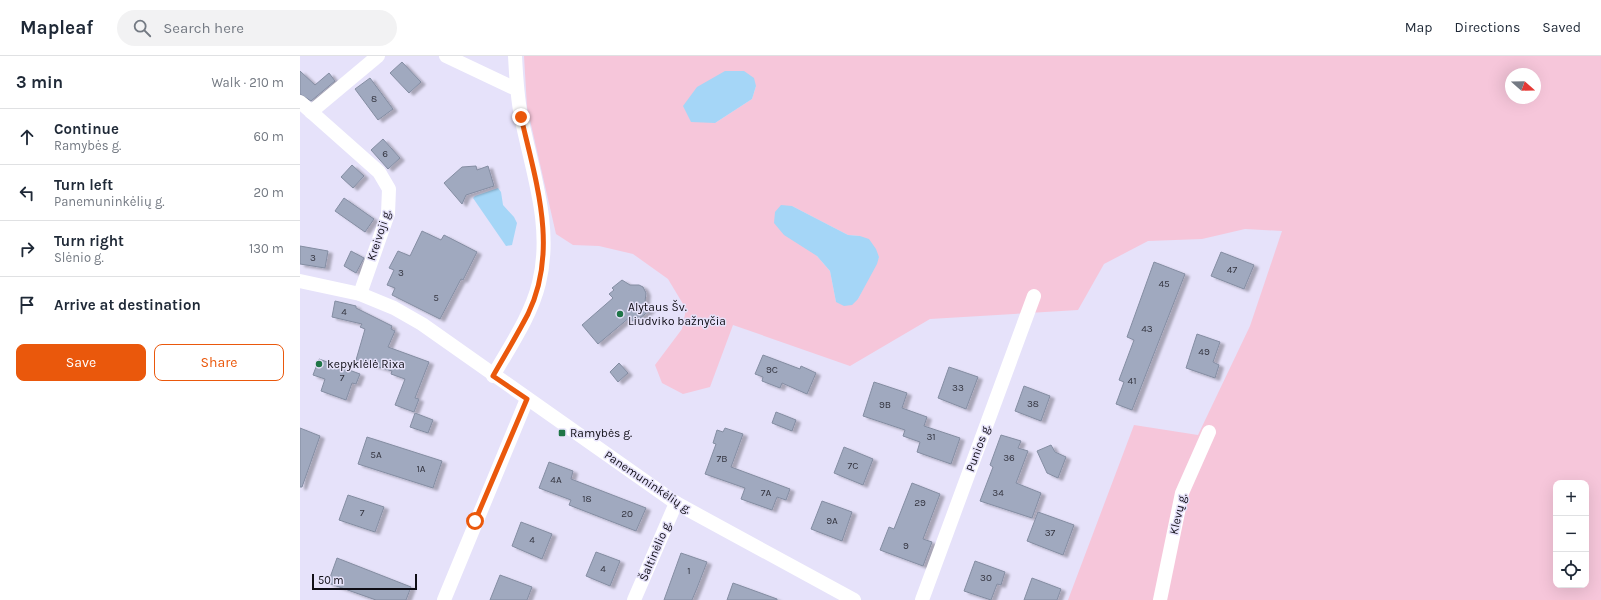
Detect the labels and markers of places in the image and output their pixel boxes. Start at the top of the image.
place label: Alytaus Šv. Liudviko bažnyčia [628,299,726,328]
marker: Alytaus Šv. Liudviko bažnyčia [615,309,625,319]
place label: kepyklėlė Rixa [327,357,405,371]
marker: kepyklėlė Rixa [314,359,324,369]
place label: Ramybės g. [570,426,632,440]
marker: Ramybės g. [557,428,567,438]

